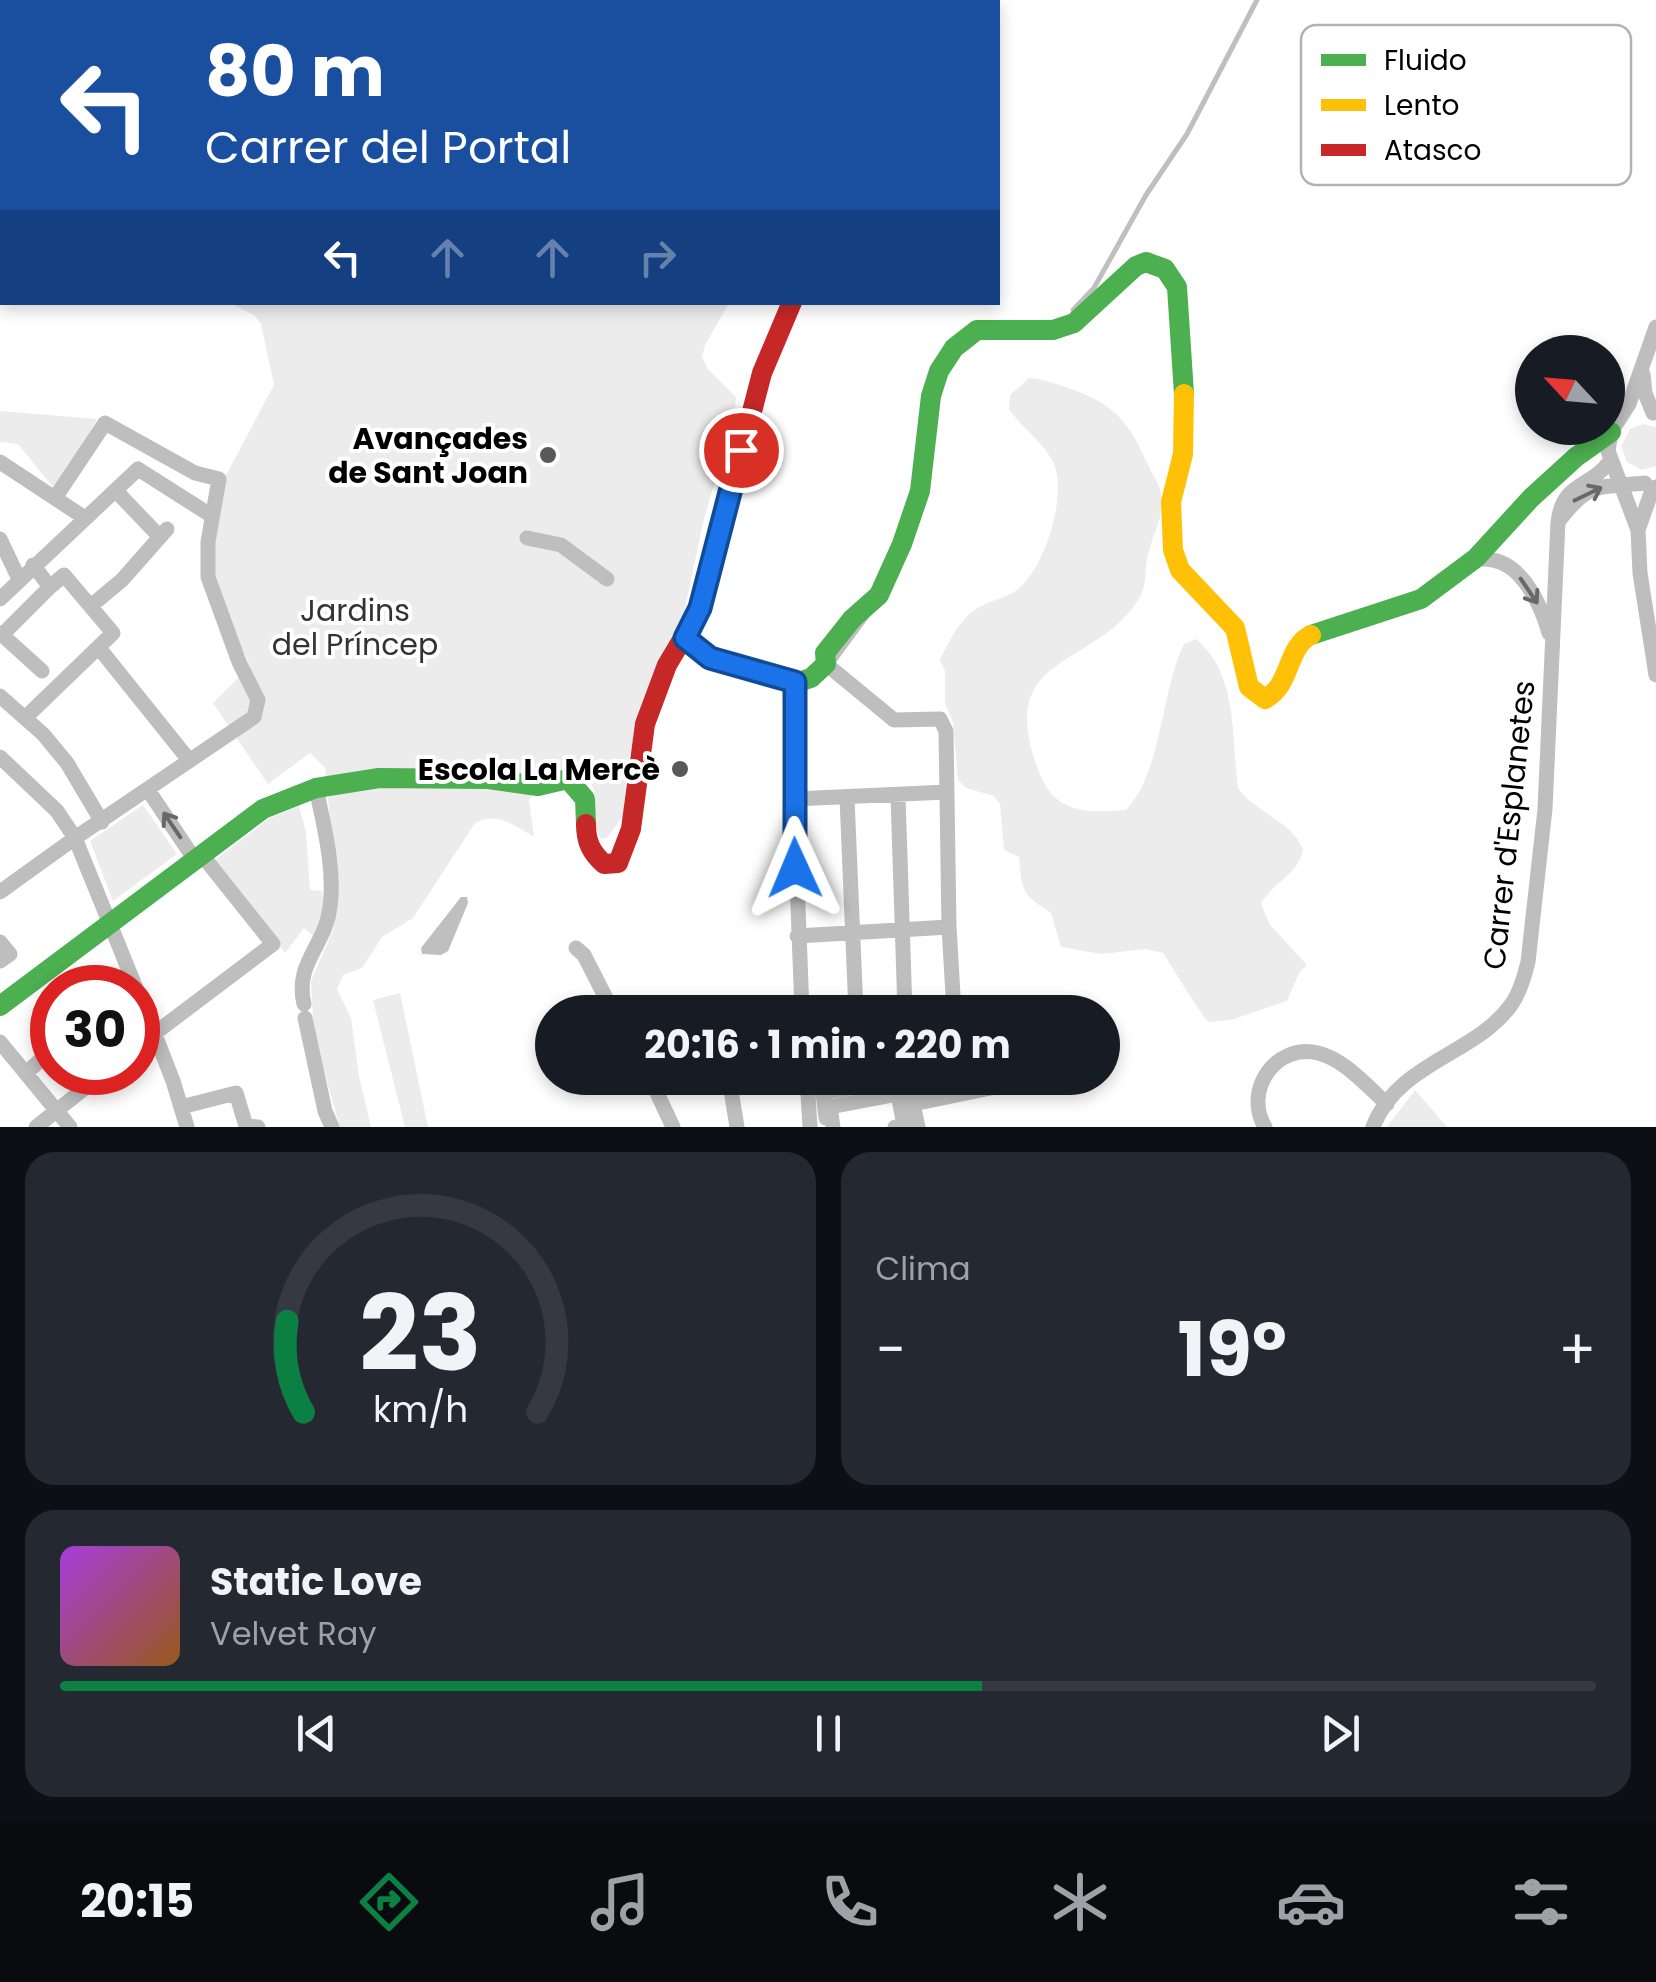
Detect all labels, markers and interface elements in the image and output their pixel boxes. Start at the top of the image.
text: 80 m [205,22,385,121]
legend [1301,25,1631,185]
icon: left [40,40,170,170]
text: Fluido [1384,41,1467,80]
text: Lento [1384,86,1460,125]
text: Carrer del Portal [205,116,571,179]
text: Atasco [1384,131,1482,170]
icon: left [315,230,370,285]
icon: ahead [420,230,475,285]
icon: ahead [525,230,580,285]
icon: right [630,230,685,285]
north arrow [1515,335,1625,445]
map controls [1515,335,1625,445]
pin [699,408,784,493]
place label: Avançades de Sant Joan [328,417,528,494]
icon: arrive [714,423,769,478]
marker: Avançades de Sant Joan [537,444,559,466]
one-way arrow [1573,484,1603,502]
one-way arrow [1518,576,1539,604]
park label: Jardins del Príncep [272,589,438,666]
street label: Carrer d'Esplanetes [1472,678,1546,972]
place label: Escola La Mercè [418,748,660,791]
marker: Escola La Mercè [669,758,691,780]
one-way arrow [161,811,182,839]
position arrow [743,816,847,920]
speed limit sign: 30 [30,965,160,1095]
text: 20:16 · 1 min · 220 m [644,1018,1011,1071]
text: Clima [876,1246,971,1291]
text: 23 [359,1261,481,1406]
text: 19° [1178,1297,1287,1402]
text: − [876,1311,906,1388]
text: + [1558,1311,1596,1388]
text: km/h [373,1384,468,1435]
text: Static Love [210,1555,422,1608]
text: Velvet Ray [210,1611,376,1656]
icon: previous [289,1706,344,1761]
icon: pause [801,1706,856,1761]
icon: next [1313,1706,1368,1761]
icon: directions [354,1867,424,1937]
icon: music [585,1867,655,1937]
icon: phone [815,1867,885,1937]
icon: climate [1045,1867,1115,1937]
icon: car [1276,1867,1346,1937]
icon: filters [1506,1867,1576,1937]
text: 20:15 [80,1870,194,1933]

